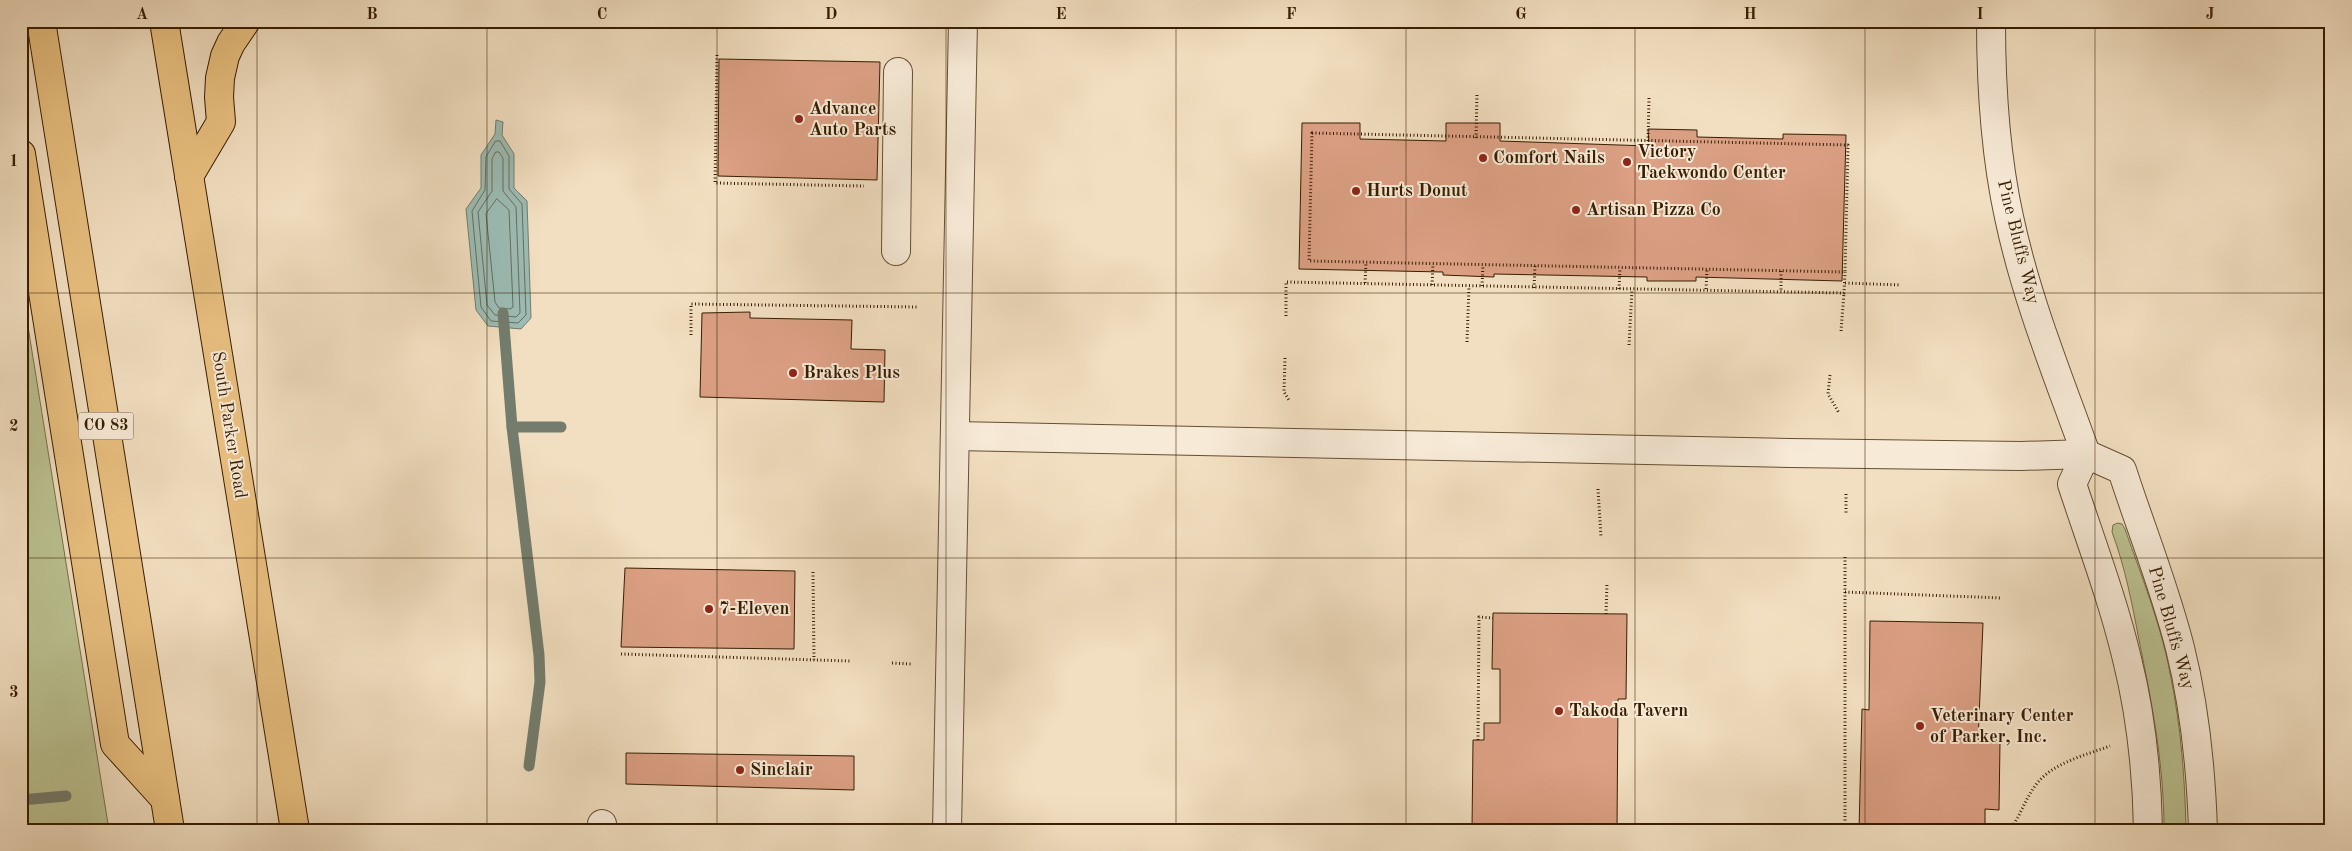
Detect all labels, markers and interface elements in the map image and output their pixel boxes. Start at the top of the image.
text: A [136,7,148,23]
text: B [366,7,378,23]
text: C [597,7,607,23]
text: D [825,7,837,23]
text: E [1055,7,1067,23]
text: F [1286,7,1297,23]
text: G [1515,7,1527,23]
text: H [1743,7,1757,23]
text: I [1976,7,1984,23]
text: J [2206,7,2215,23]
place label: Advance Auto Parts [809,100,896,139]
marker: Advance Auto Parts [793,113,805,125]
place label: Victory Taekwondo Center [1637,143,1786,182]
place label: Comfort Nails [1493,149,1605,167]
marker: Comfort Nails [1477,152,1489,164]
text: 1 [9,154,19,170]
marker: Victory Taekwondo Center [1621,156,1633,168]
street label: Pine Bluffs Way [1994,178,2042,307]
place label: Hurts Donut [1366,182,1468,200]
marker: Hurts Donut [1350,185,1362,197]
place label: Artisan Pizza Co [1586,201,1721,219]
marker: Artisan Pizza Co [1570,204,1582,216]
street label: South Parker Road [208,350,250,500]
place label: Brakes Plus [803,364,900,382]
marker: Brakes Plus [787,367,799,379]
road number: CO 83 [78,412,134,440]
text: 2 [9,419,19,435]
street label: Pine Bluffs Way [2145,564,2197,692]
place label: 7-Eleven [719,600,790,618]
marker: 7-Eleven [703,603,715,615]
text: 3 [9,685,19,701]
place label: Takoda Tavern [1569,702,1688,720]
marker: Takoda Tavern [1553,705,1565,717]
place label: Veterinary Center of Parker, Inc. [1930,707,2074,746]
marker: Veterinary Center of Parker, Inc. [1914,720,1926,732]
place label: Sinclair [750,761,813,779]
marker: Sinclair [734,764,746,776]

